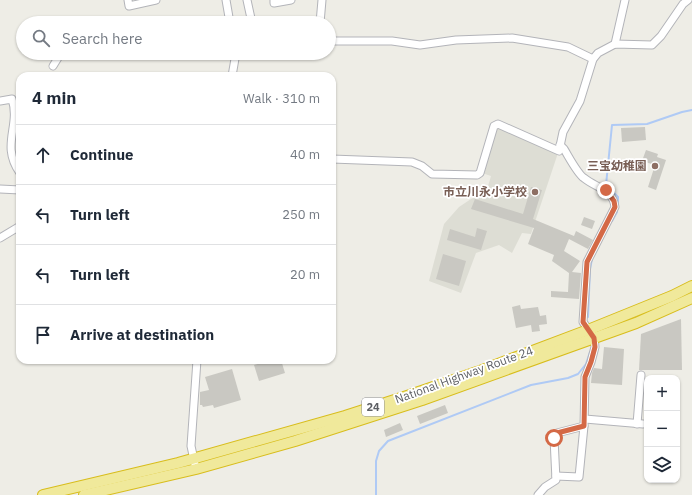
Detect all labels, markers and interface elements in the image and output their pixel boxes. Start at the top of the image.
search box [16,16,336,60]
icon: search [30,27,52,49]
text: Search here [62,29,142,48]
text: 4 min [32,87,76,109]
text: Walk · 310 m [243,90,320,107]
icon: ahead [32,144,54,166]
text: Continue [70,145,134,164]
text: 40 m [290,146,320,163]
place label: 三宝幼稚園 [587,158,647,173]
marker: 三宝幼稚園 [650,161,660,171]
route end [597,181,615,199]
place label: 市立川永小学校 [443,184,527,199]
marker: 市立川永小学校 [530,187,540,197]
icon: left [32,204,54,226]
text: Turn left [70,205,130,224]
text: 250 m [282,206,320,223]
icon: left [32,264,54,286]
text: Turn left [70,265,130,284]
text: 20 m [290,266,320,283]
icon: arrive [32,324,54,346]
text: Arrive at destination [70,325,214,344]
street label: National Highway Route 24 [393,343,535,407]
map controls [644,375,680,483]
button: + [644,375,680,411]
road number: 24 [362,398,384,416]
button: − [644,411,680,447]
route start [545,429,563,447]
button: layers [644,447,680,483]

